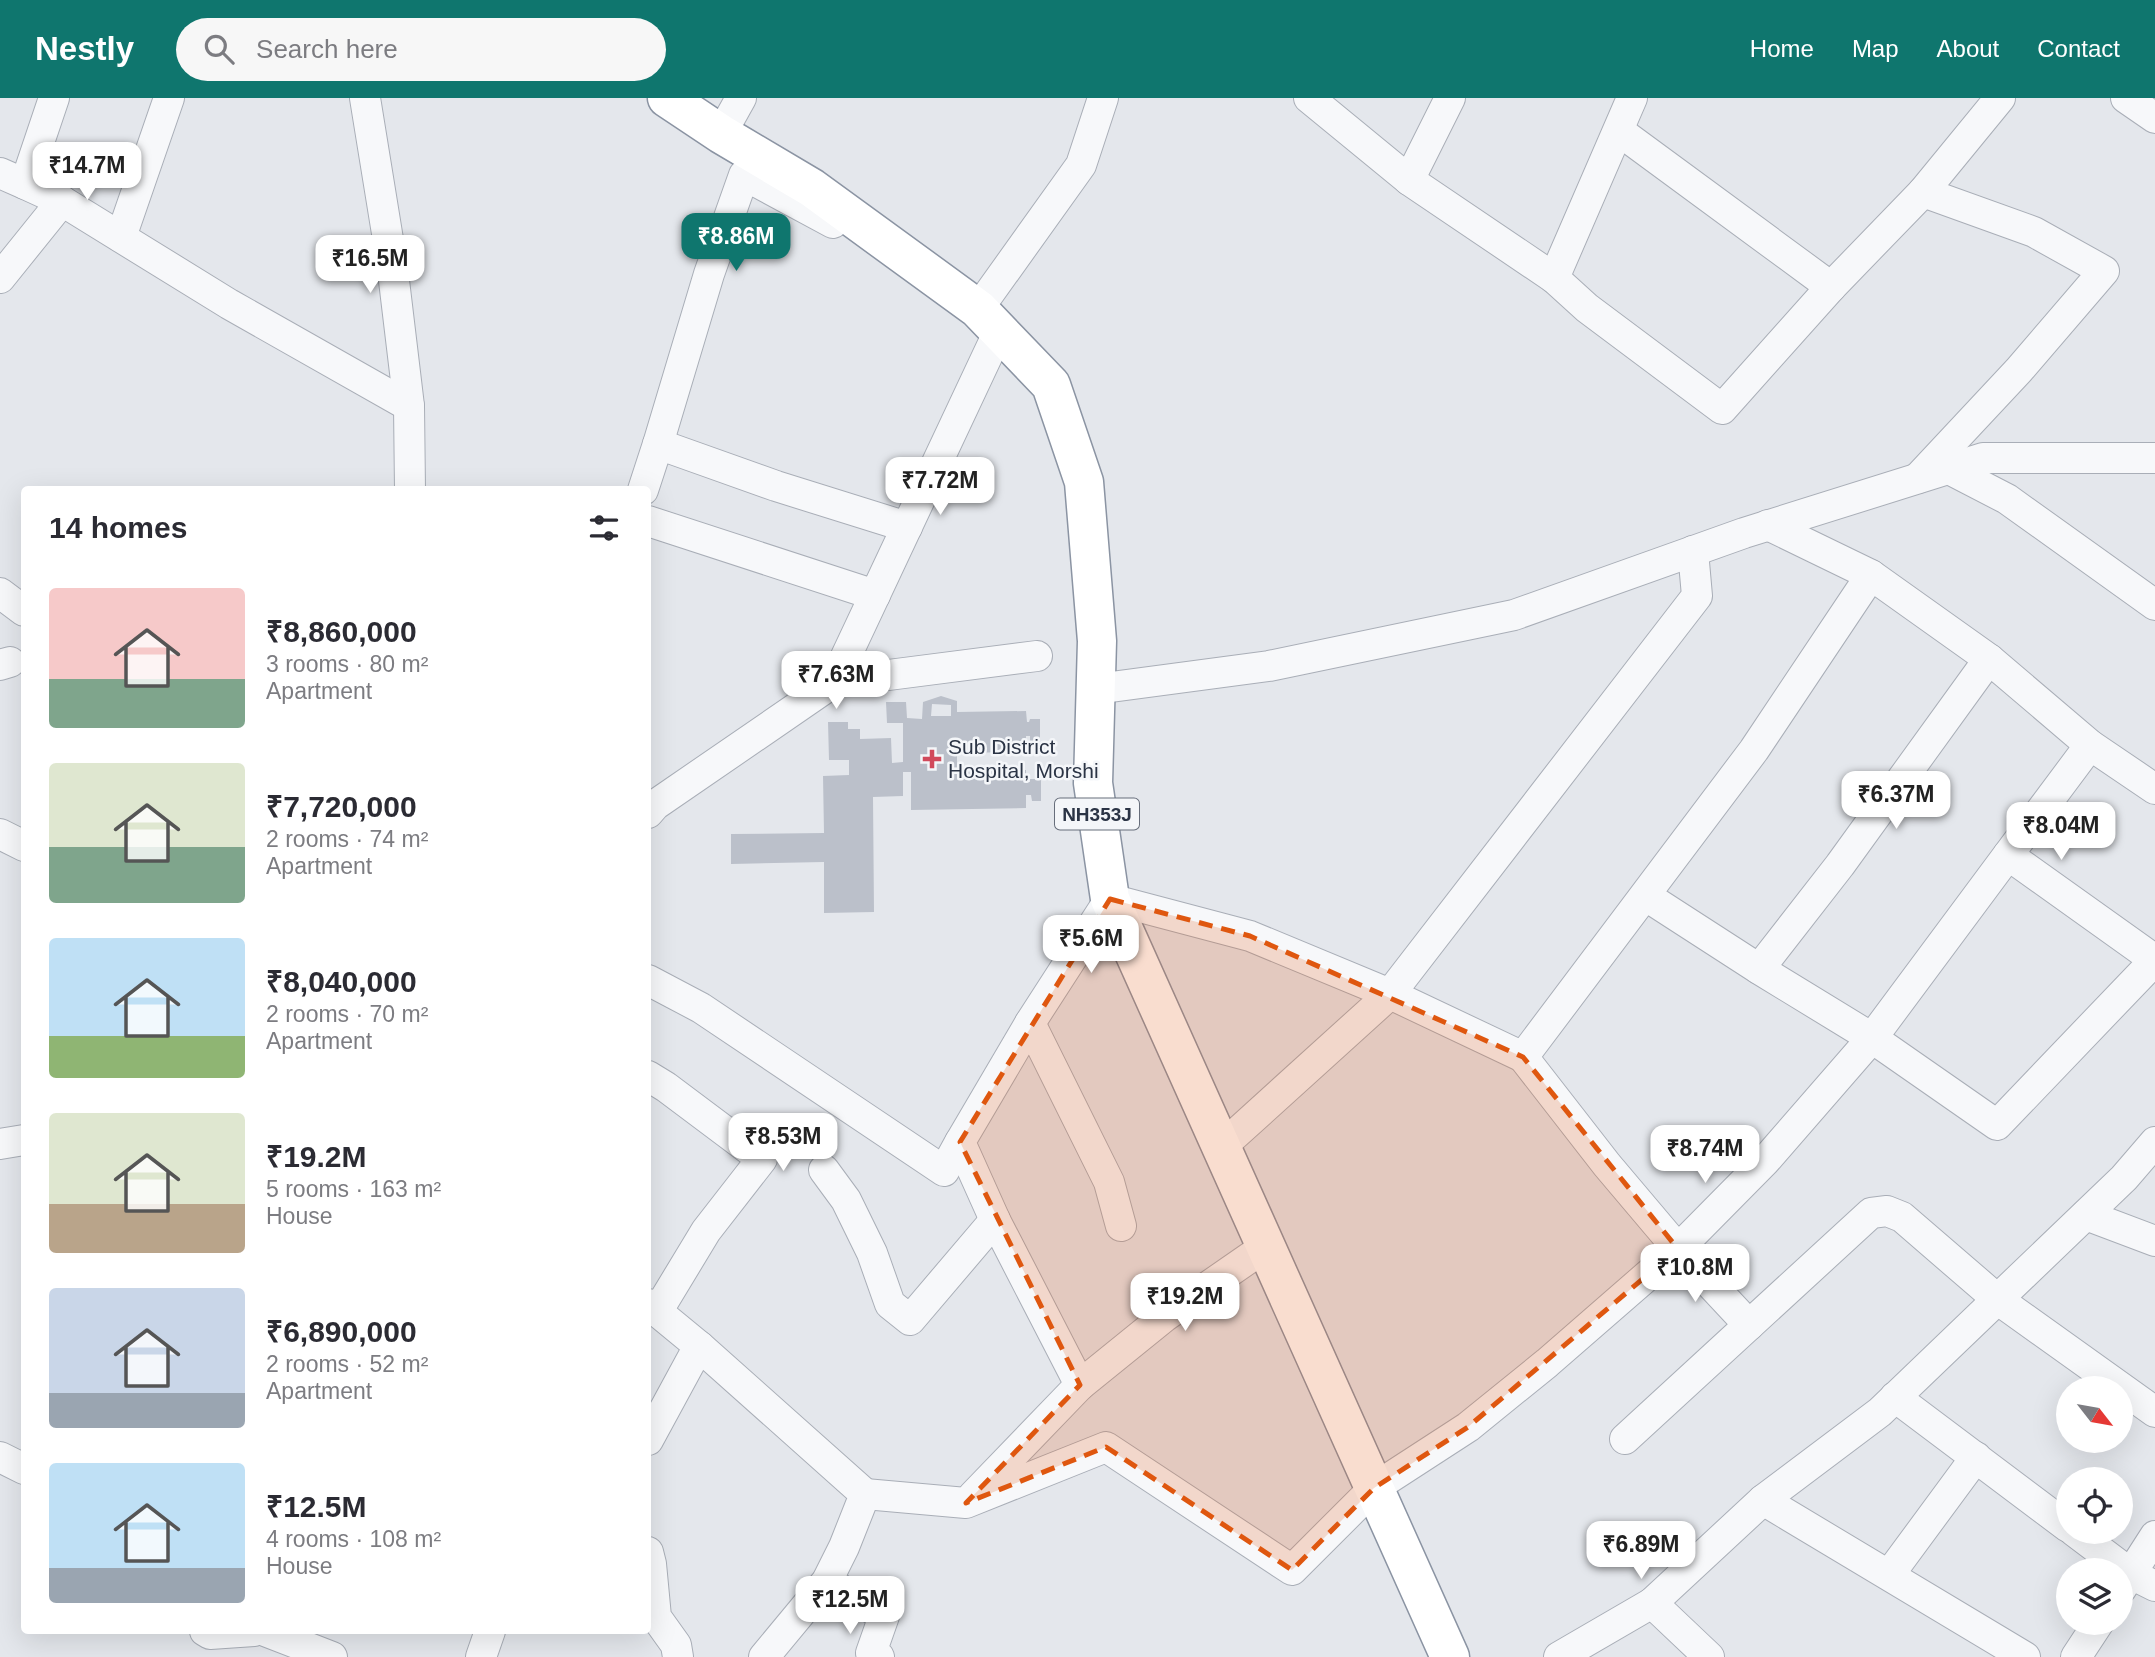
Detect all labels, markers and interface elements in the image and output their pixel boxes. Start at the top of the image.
search box [176,18,666,81]
text: Nestly [35,30,134,67]
icon: search [200,30,238,68]
text: Search here [256,34,398,64]
text: Home [1750,35,1814,62]
text: Map [1852,35,1899,62]
text: About [1937,35,1999,62]
text: Contact [2037,35,2120,62]
pin: ₹14.7M [30,142,144,202]
text: ₹14.7M [48,152,126,178]
pin: ₹8.86M [679,214,793,273]
text: ₹8.86M [697,223,775,249]
pin: ₹16.5M [313,236,427,295]
text: ₹16.5M [331,245,409,271]
pin: ₹7.72M [883,458,997,517]
text: ₹7.72M [901,467,979,493]
icon: filters [585,509,623,547]
text: 14 homes [49,511,187,544]
text: ₹8,860,000 [266,615,417,648]
icon: home [105,616,189,700]
text: 3 rooms · 80 m² [266,651,428,677]
pin: ₹7.63M [779,652,893,711]
text: ₹7.63M [797,661,875,687]
text: Apartment [266,678,372,704]
place label: Sub District Hospital, Morshi [948,735,1099,782]
marker: Sub District Hospital, Morshi [922,749,942,769]
pin: ₹6.37M [1839,772,1953,831]
text: ₹6.37M [1857,781,1935,807]
text: ₹7,720,000 [266,790,417,823]
icon: home [105,791,189,875]
road number: NH353J [1055,799,1139,830]
pin: ₹8.04M [2004,802,2118,862]
text: ₹8.04M [2022,812,2100,838]
text: 2 rooms · 74 m² [266,826,428,852]
text: Apartment [266,853,372,879]
pin: ₹5.6M [1042,916,1140,975]
text: ₹5.6M [1059,925,1123,951]
text: ₹8,040,000 [266,965,417,998]
icon: home [105,966,189,1050]
text: 2 rooms · 70 m² [266,1001,428,1027]
text: Apartment [266,1028,372,1054]
pin: ₹8.53M [726,1114,840,1173]
text: ₹8.53M [744,1123,822,1149]
pin: ₹8.74M [1648,1126,1762,1185]
text: ₹8.74M [1666,1135,1744,1161]
text: ₹19.2M [266,1140,367,1173]
icon: home [105,1141,189,1225]
text: 5 rooms · 163 m² [266,1176,441,1202]
text: House [266,1203,332,1229]
pin: ₹10.8M [1638,1244,1752,1304]
text: ₹10.8M [1656,1254,1734,1280]
pin: ₹19.2M [1128,1274,1242,1333]
text: ₹19.2M [1146,1283,1224,1309]
text: ₹6,890,000 [266,1315,417,1348]
icon: home [105,1316,189,1400]
text: 2 rooms · 52 m² [266,1351,428,1377]
north arrow [2056,1376,2133,1452]
map controls [2056,1376,2133,1635]
text: Apartment [266,1378,372,1404]
button: locate [2056,1467,2133,1544]
text: ₹12.5M [266,1490,367,1523]
icon: home [105,1491,189,1575]
pin: ₹6.89M [1584,1522,1698,1581]
text: 4 rooms · 108 m² [266,1526,441,1552]
text: ₹6.89M [1602,1531,1680,1557]
text: House [266,1553,332,1579]
button: layers [2056,1558,2133,1635]
pin: ₹12.5M [793,1576,907,1636]
text: ₹12.5M [811,1586,889,1612]

